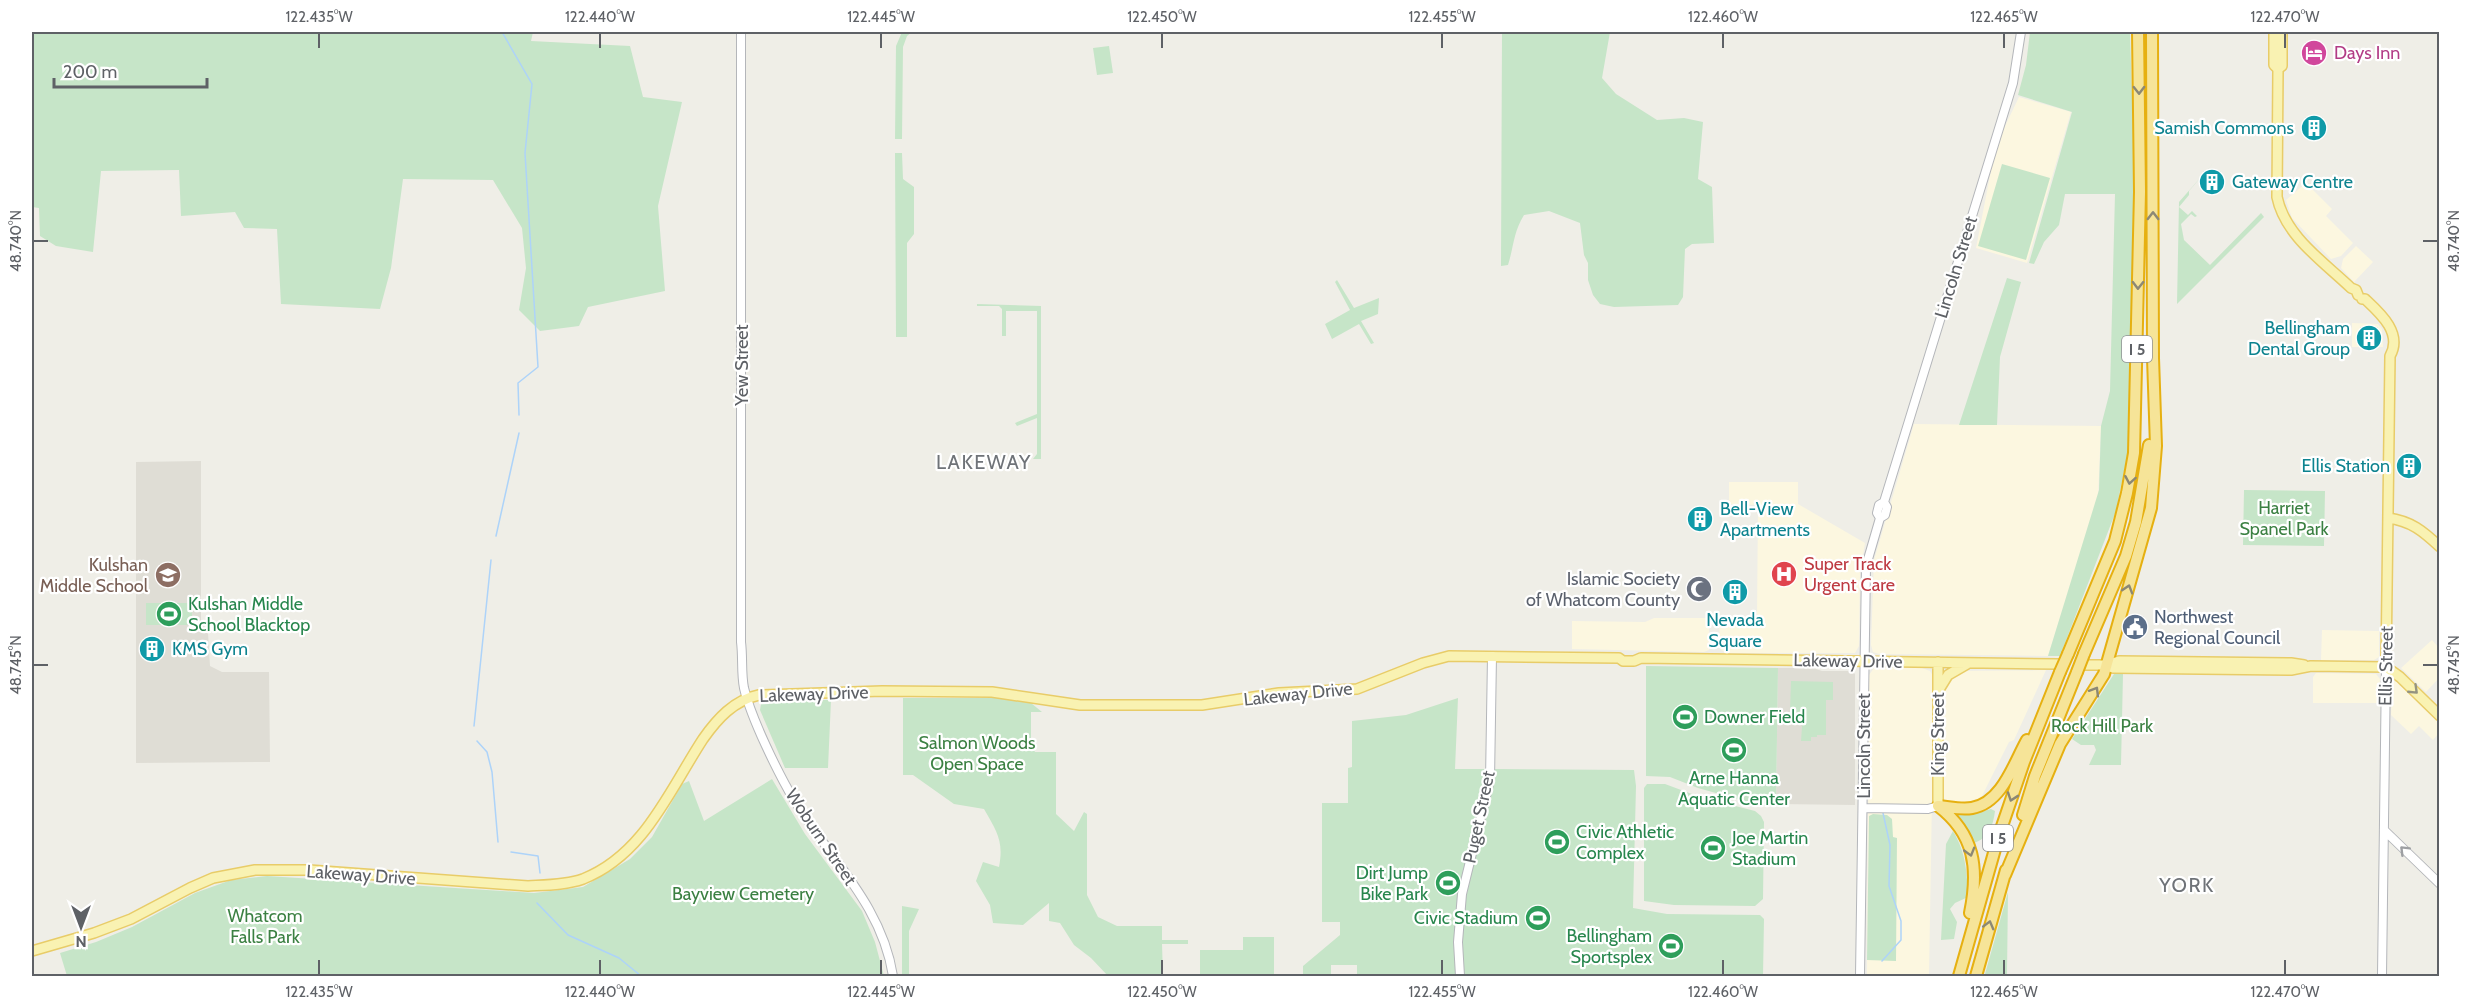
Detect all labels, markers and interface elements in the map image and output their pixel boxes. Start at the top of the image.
text: 122.435°W [285,8,353,26]
text: 122.440°W [565,8,636,26]
text: 122.445°W [847,8,916,26]
text: 122.450°W [1127,8,1198,26]
text: 122.455°W [1408,8,1476,26]
text: 122.460°W [1688,8,1759,26]
text: 122.465°W [1970,8,2039,26]
text: 122.470°W [2251,8,2320,26]
hotel icon: Days Inn [2299,38,2329,68]
place label: Days Inn [2334,42,2400,64]
scale bar [54,51,207,89]
text: 200 m [63,61,117,83]
one-way arrow [2133,85,2145,94]
building icon: Samish Commons [2299,113,2329,143]
place label: Samish Commons [2154,117,2294,139]
building icon: Gateway Centre [2197,167,2227,197]
place label: Gateway Centre [2232,171,2353,193]
text: 48.740°N [7,210,25,272]
text: 48.740°N [2445,210,2463,272]
one-way arrow [2147,211,2159,220]
street label: Lincoln Street [1930,213,1982,321]
one-way arrow [2132,280,2145,289]
place label: Bellingham Dental Group [2248,317,2350,360]
building icon: Bellingham Dental Group [2354,323,2384,353]
street label: Yew Street [731,324,753,407]
road number: I 5 [2122,336,2152,362]
district label: LAKEWAY [936,450,1032,474]
building icon: Ellis Station [2394,451,2424,481]
place label: Ellis Station [2302,455,2390,477]
one-way arrow [2124,475,2136,484]
park label: Harriet Spanel Park [2239,497,2329,540]
place label: Bell-View Apartments [1720,498,1810,541]
building icon: Bell-View Apartments [1685,504,1715,534]
place label: Super Track Urgent Care [1804,553,1895,596]
place label: Kulshan Middle School [40,554,149,597]
hospital icon: Super Track Urgent Care [1769,559,1799,589]
school or university icon: Kulshan Middle School [153,560,183,590]
place label: Islamic Society of Whatcom County [1526,568,1680,611]
mosque icon: Islamic Society of Whatcom County [1684,574,1714,604]
building icon: Nevada Square [1720,577,1750,607]
one-way arrow [2121,584,2133,595]
place label: Kulshan Middle School Blacktop [188,593,310,636]
sports icon: Kulshan Middle School Blacktop [154,599,184,629]
place label: Northwest Regional Council [2154,606,2281,649]
place label: Nevada Square [1706,609,1764,652]
public building icon: Northwest Regional Council [2120,612,2150,642]
street label: Ellis Street [2374,626,2398,706]
building icon: KMS Gym [137,634,167,664]
text: 48.745°N [7,635,25,695]
text: 48.745°N [2445,635,2463,695]
place label: KMS Gym [172,638,248,660]
street label: Lakeway Drive [1793,649,1903,673]
street label: Lakeway Drive [1242,677,1354,711]
street label: Lakeway Drive [759,681,869,707]
one-way arrow [2406,683,2417,694]
one-way arrow [2087,687,2099,697]
street label: King Street [1927,692,1949,776]
street label: Lincoln Street [1853,693,1875,799]
sports icon: Downer Field [1670,702,1700,732]
place label: Downer Field [1704,706,1805,728]
park label: Rock Hill Park [2051,715,2154,737]
park label: Salmon Woods Open Space [919,732,1035,775]
sports icon: Arne Hanna Aquatic Center [1719,735,1749,765]
place label: Arne Hanna Aquatic Center [1678,767,1790,810]
street label: Puget Street [1458,769,1500,865]
street label: Woburn Street [781,785,861,889]
one-way arrow [2007,791,2020,802]
place label: Civic Athletic Complex [1576,821,1674,864]
road number: I 5 [1983,825,2013,851]
sports icon: Civic Athletic Complex [1542,827,1572,857]
place label: Joe Martin Stadium [1731,827,1808,870]
sports icon: Joe Martin Stadium [1698,833,1728,863]
one-way arrow [2401,846,2411,857]
one-way arrow [1963,847,1976,857]
street label: Lakeway Drive [306,860,416,890]
place label: Dirt Jump Bike Park [1356,862,1429,905]
sports icon: Dirt Jump Bike Park [1433,868,1463,898]
district label: YORK [2158,873,2215,897]
park label: Bayview Cemetery [672,883,814,905]
north arrow [51,897,111,957]
sports icon: Civic Stadium [1523,903,1553,933]
park label: Whatcom Falls Park [228,905,302,948]
place label: Civic Stadium [1414,907,1518,929]
one-way arrow [1982,920,1994,931]
place label: Bellingham Sportsplex [1567,925,1652,968]
sports icon: Bellingham Sportsplex [1656,931,1686,961]
text: N [75,932,87,951]
text: 122.435°W [285,983,353,1001]
text: 122.440°W [565,983,636,1001]
text: 122.445°W [847,983,916,1001]
text: 122.450°W [1127,983,1198,1001]
text: 122.455°W [1408,983,1476,1001]
text: 122.460°W [1688,983,1759,1001]
text: 122.465°W [1970,983,2039,1001]
text: 122.470°W [2251,983,2320,1001]

